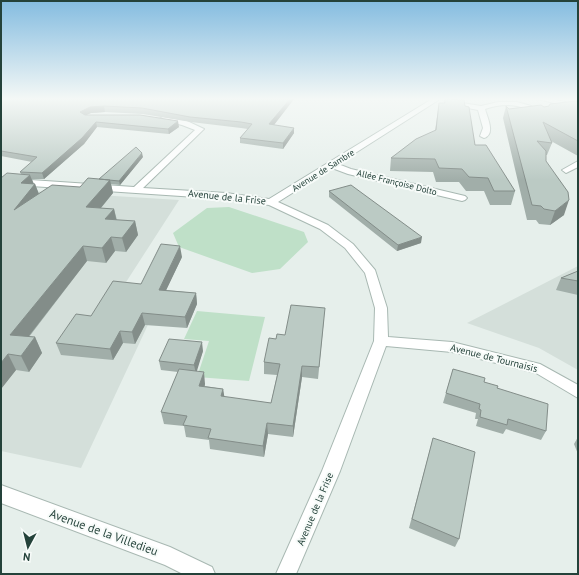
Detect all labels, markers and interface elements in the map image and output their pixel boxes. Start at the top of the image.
street label: Avenue de Sambre [290,146,357,194]
street label: Allée Françoise Dolto [356,167,438,197]
street label: Avenue de la Frise [187,186,267,208]
street label: Avenue de Tournaisis [449,341,539,375]
street label: Avenue de la Frise [294,471,336,547]
street label: Avenue de la Villedieu [48,505,160,559]
north arrow [8,527,48,567]
text: N [22,550,31,564]

